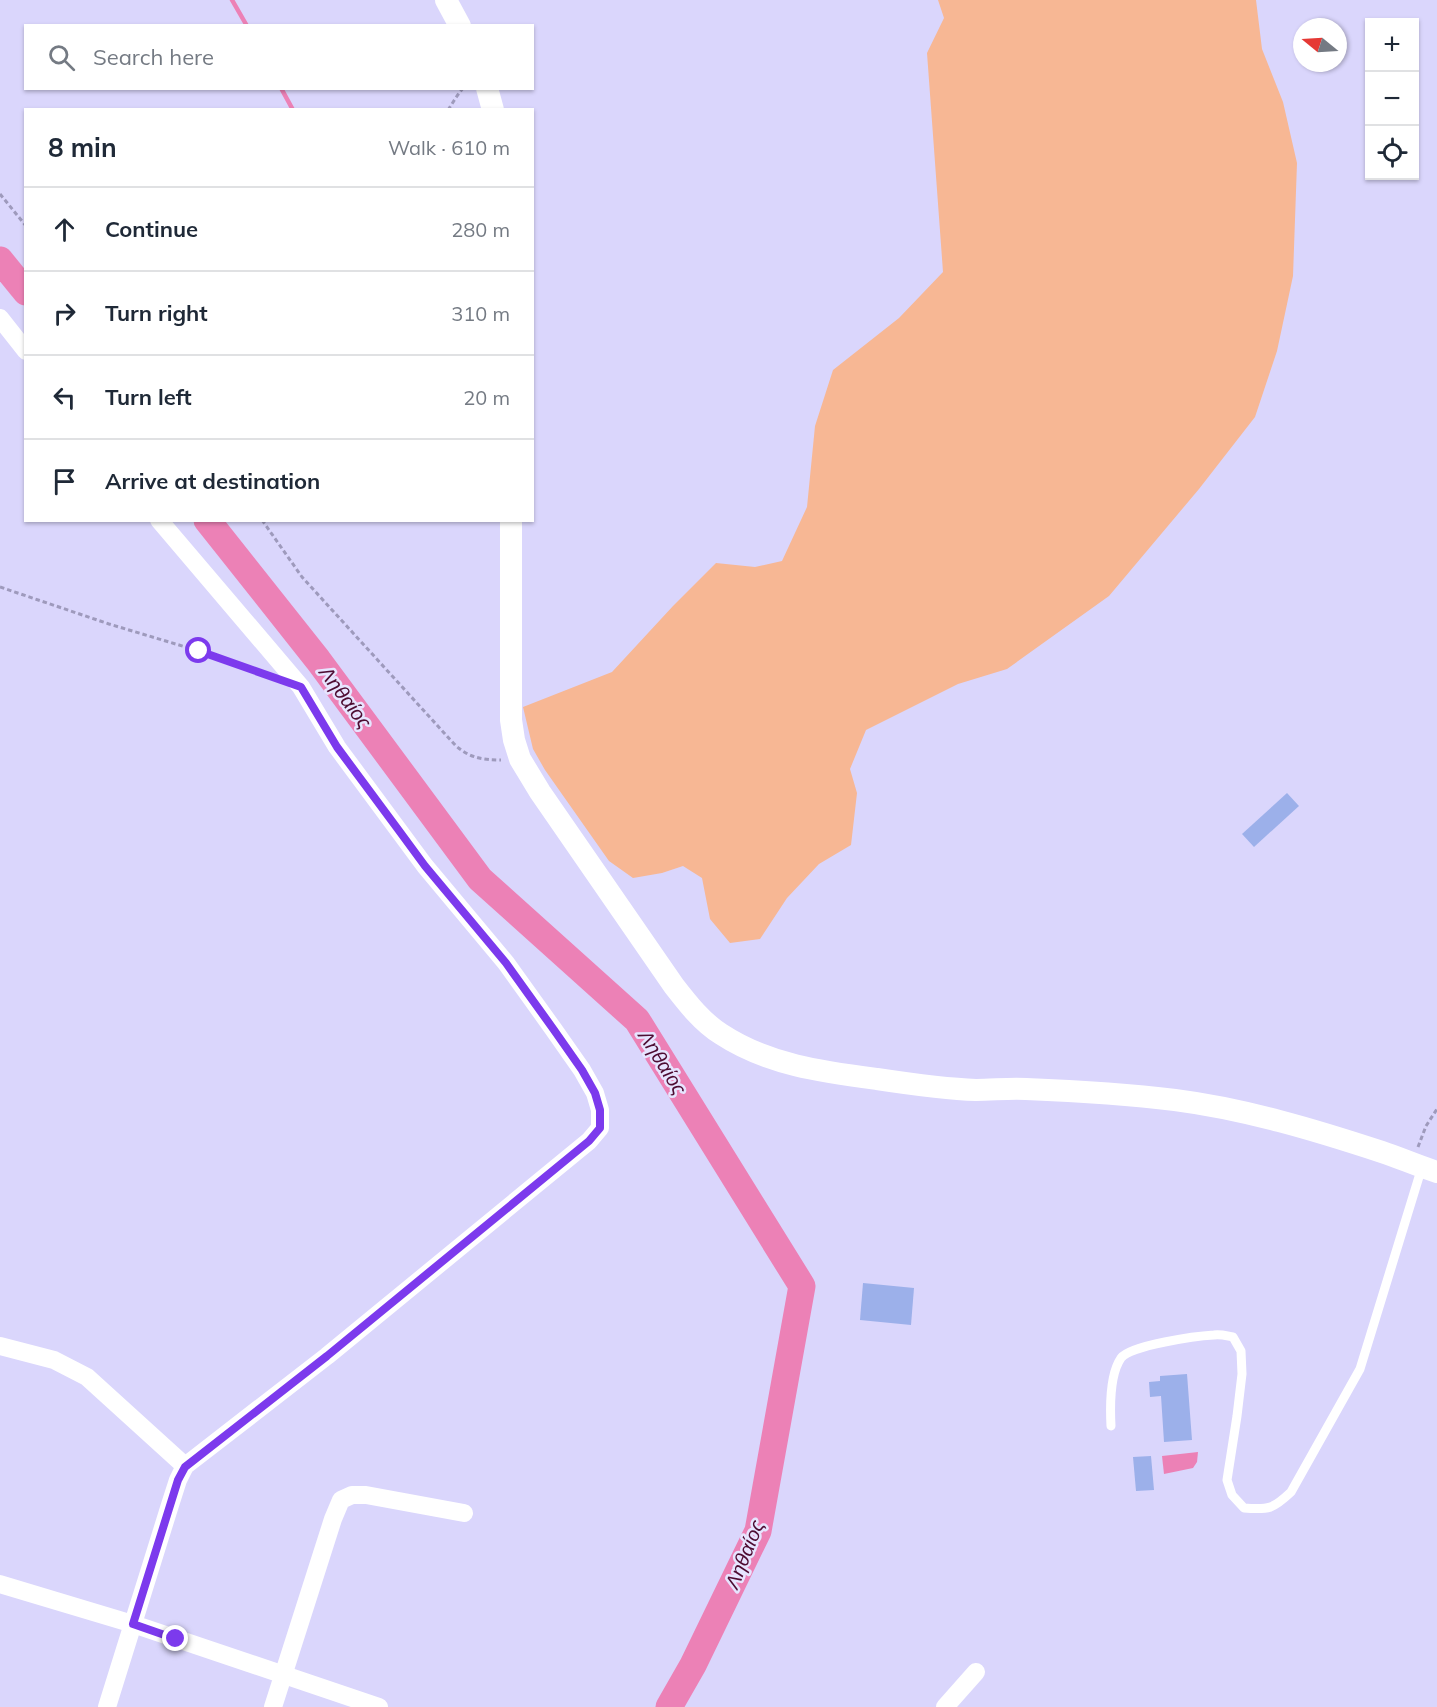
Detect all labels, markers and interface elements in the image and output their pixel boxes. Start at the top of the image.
north arrow [1293,18,1347,72]
map controls [1365,18,1419,180]
button: + [1365,18,1419,72]
search box [24,24,534,90]
icon: search [45,41,78,74]
text: Search here [93,43,214,71]
button: − [1365,72,1419,126]
button: locate [1365,126,1419,180]
text: 8 min [48,131,117,164]
text: Walk · 610 m [388,135,510,160]
icon: ahead [48,213,81,246]
text: Continue [105,215,198,243]
text: 280 m [451,217,510,242]
icon: right [48,297,81,330]
text: Turn right [105,299,208,327]
text: 310 m [451,301,510,326]
icon: left [48,381,81,414]
text: Turn left [105,383,192,411]
text: 20 m [463,385,510,410]
icon: arrive [48,465,81,498]
text: Arrive at destination [105,467,320,495]
route start [185,637,211,663]
water label: Ληθαίος [314,660,378,733]
water label: Ληθαίος [633,1024,693,1099]
water label: Ληθαίος [719,1516,769,1593]
route end [162,1625,188,1651]

